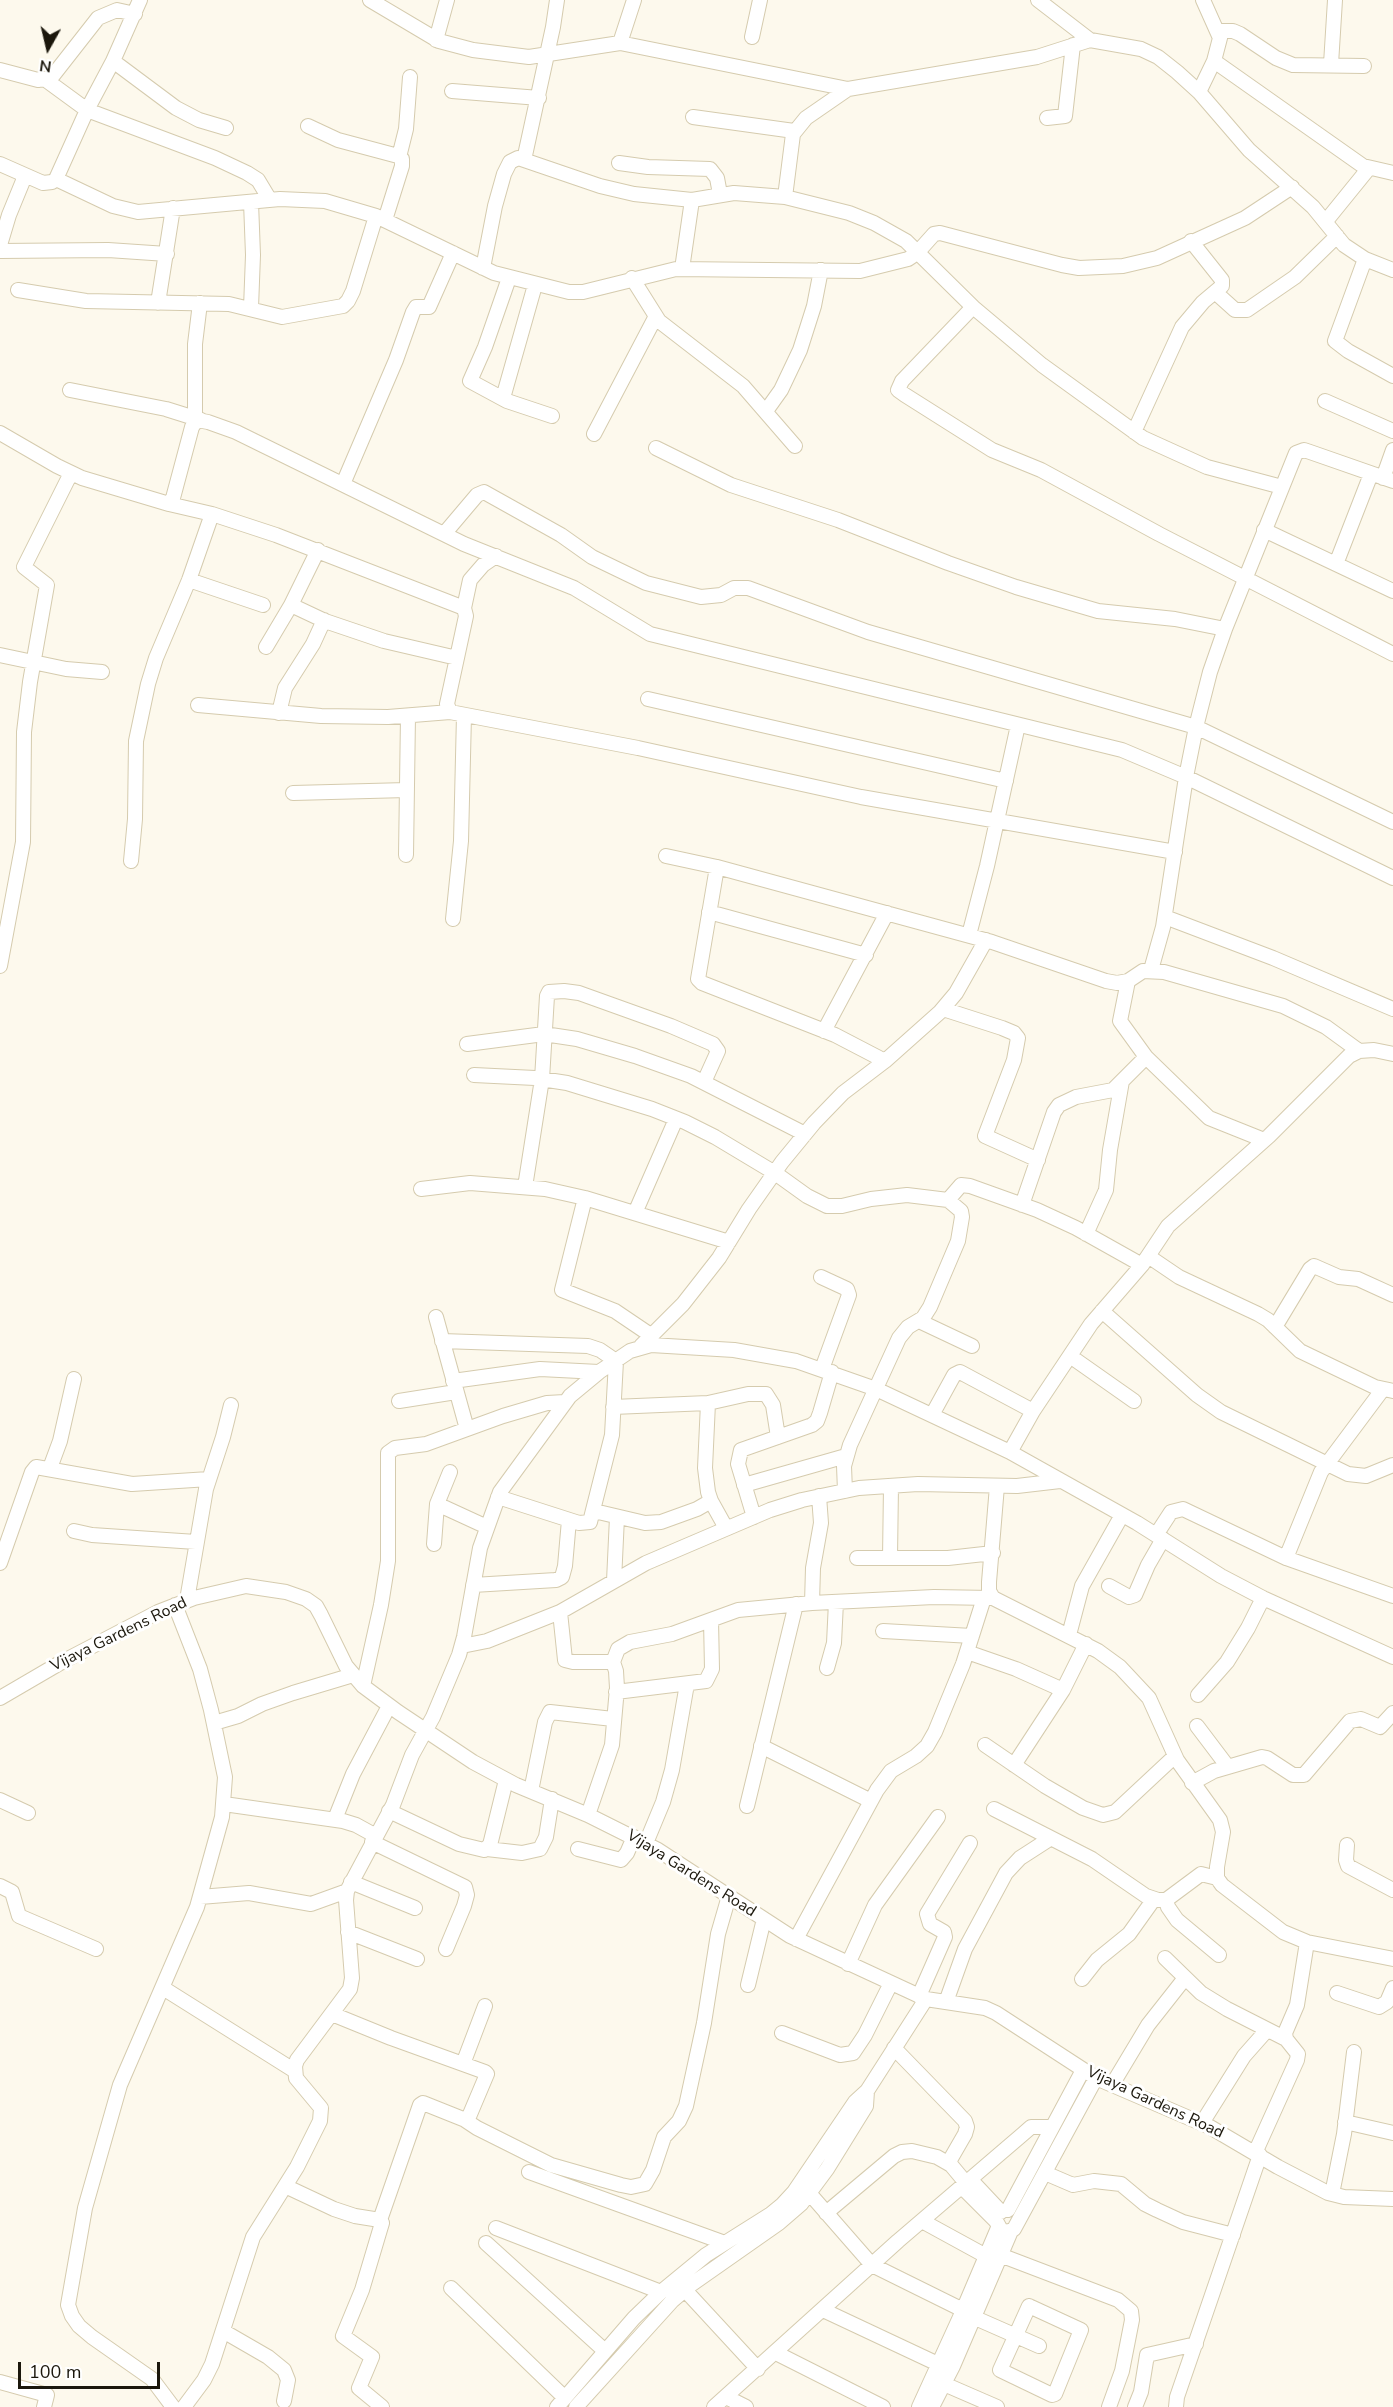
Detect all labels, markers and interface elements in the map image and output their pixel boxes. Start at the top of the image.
north arrow [18,18,78,78]
text: N [38,54,53,78]
street label: Vijaya Gardens Road [48,1594,190,1676]
street label: Vijaya Gardens Road [623,1826,759,1922]
street label: Vijaya Gardens Road [1083,2063,1227,2143]
scale bar [21,2350,164,2388]
text: 100 m [29,2360,81,2384]

